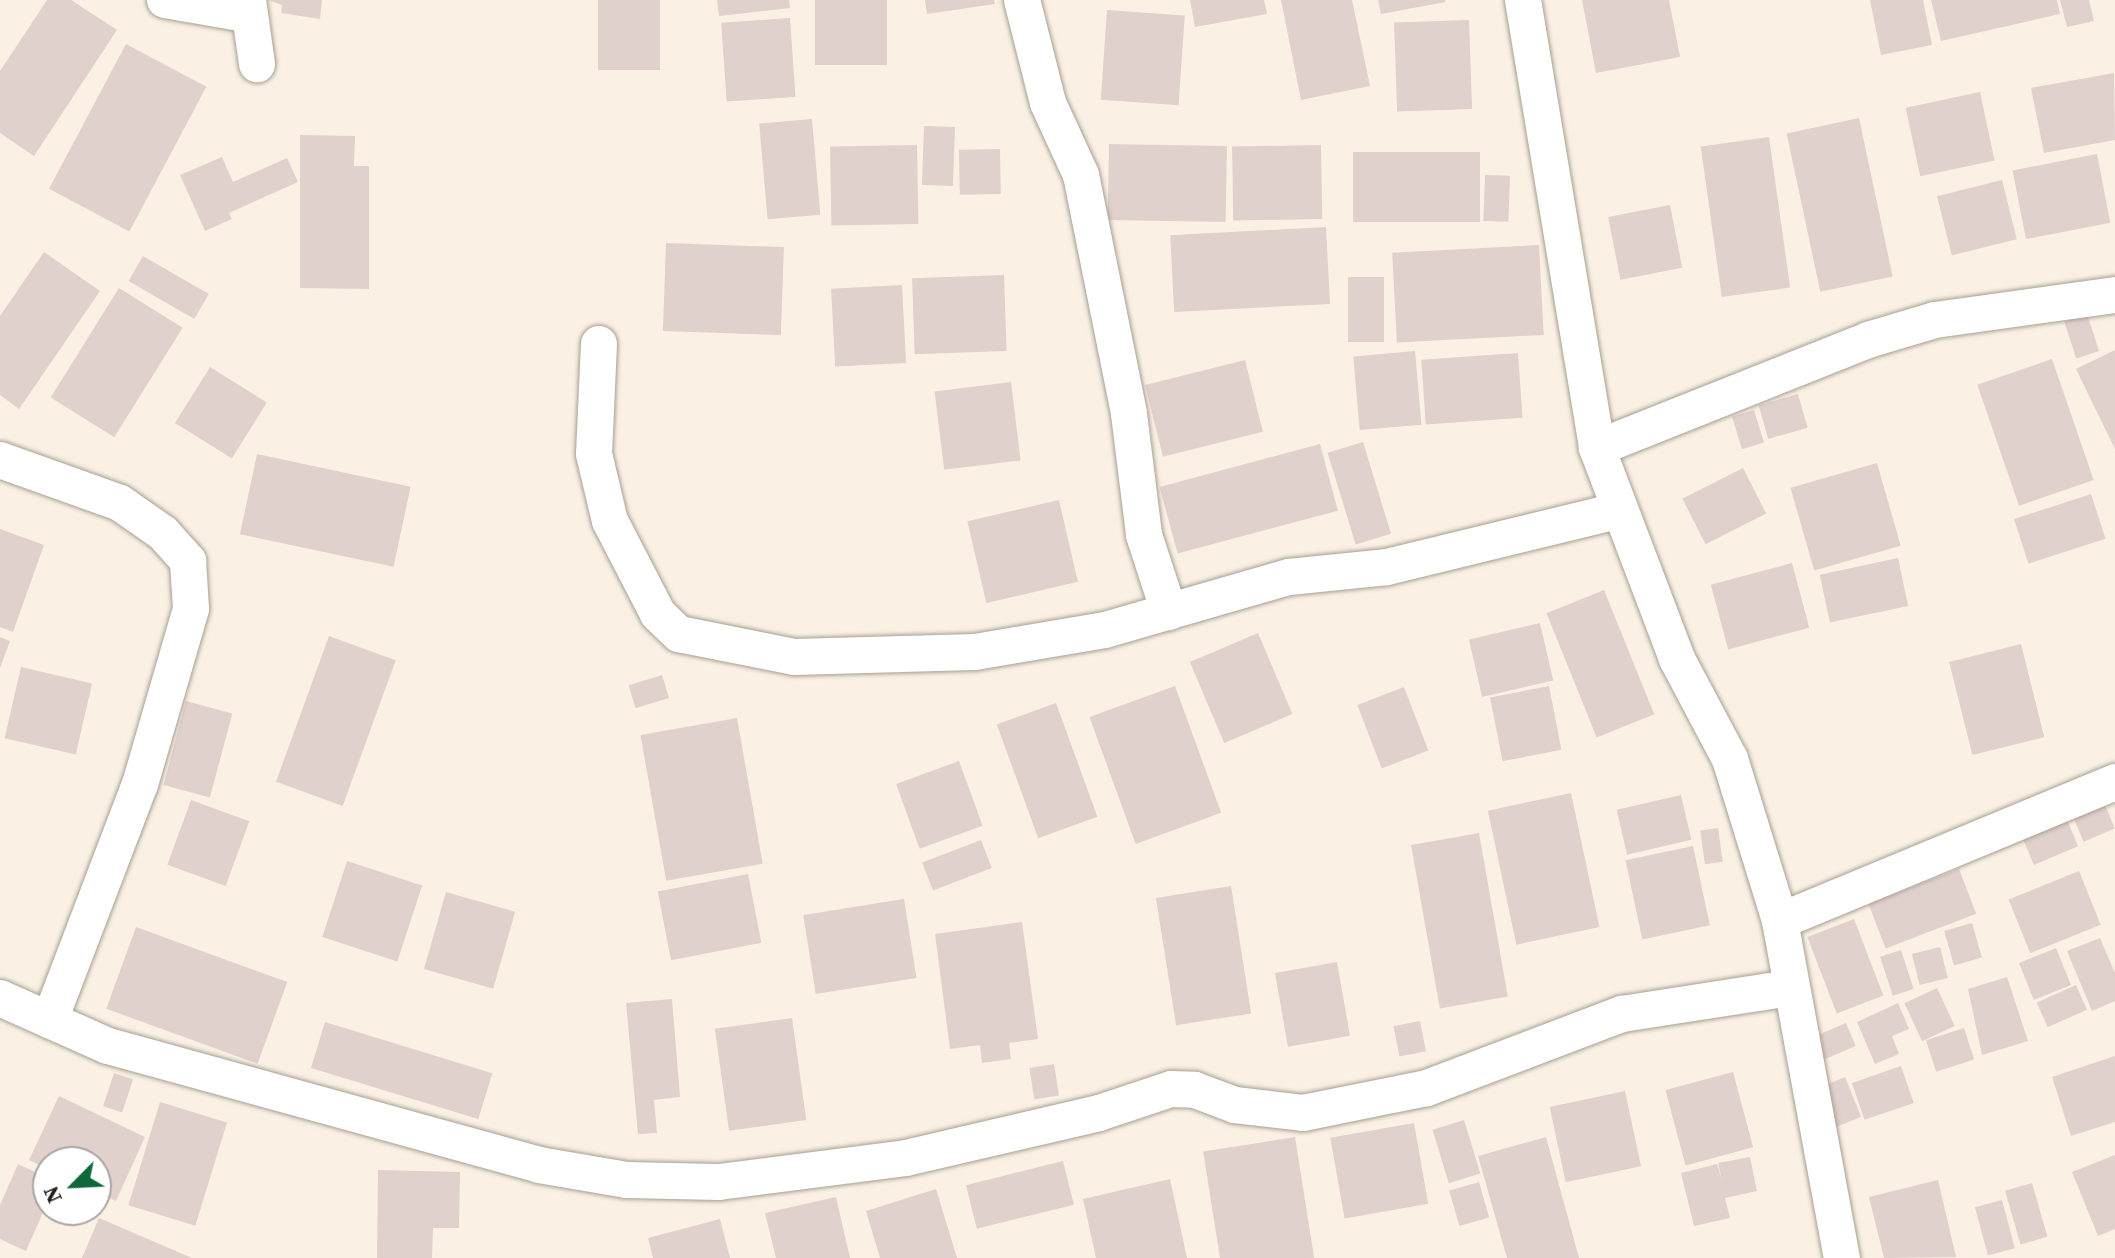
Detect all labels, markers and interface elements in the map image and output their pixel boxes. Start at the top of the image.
north arrow [32,1146,112,1226]
text: N [35,1182,69,1208]

